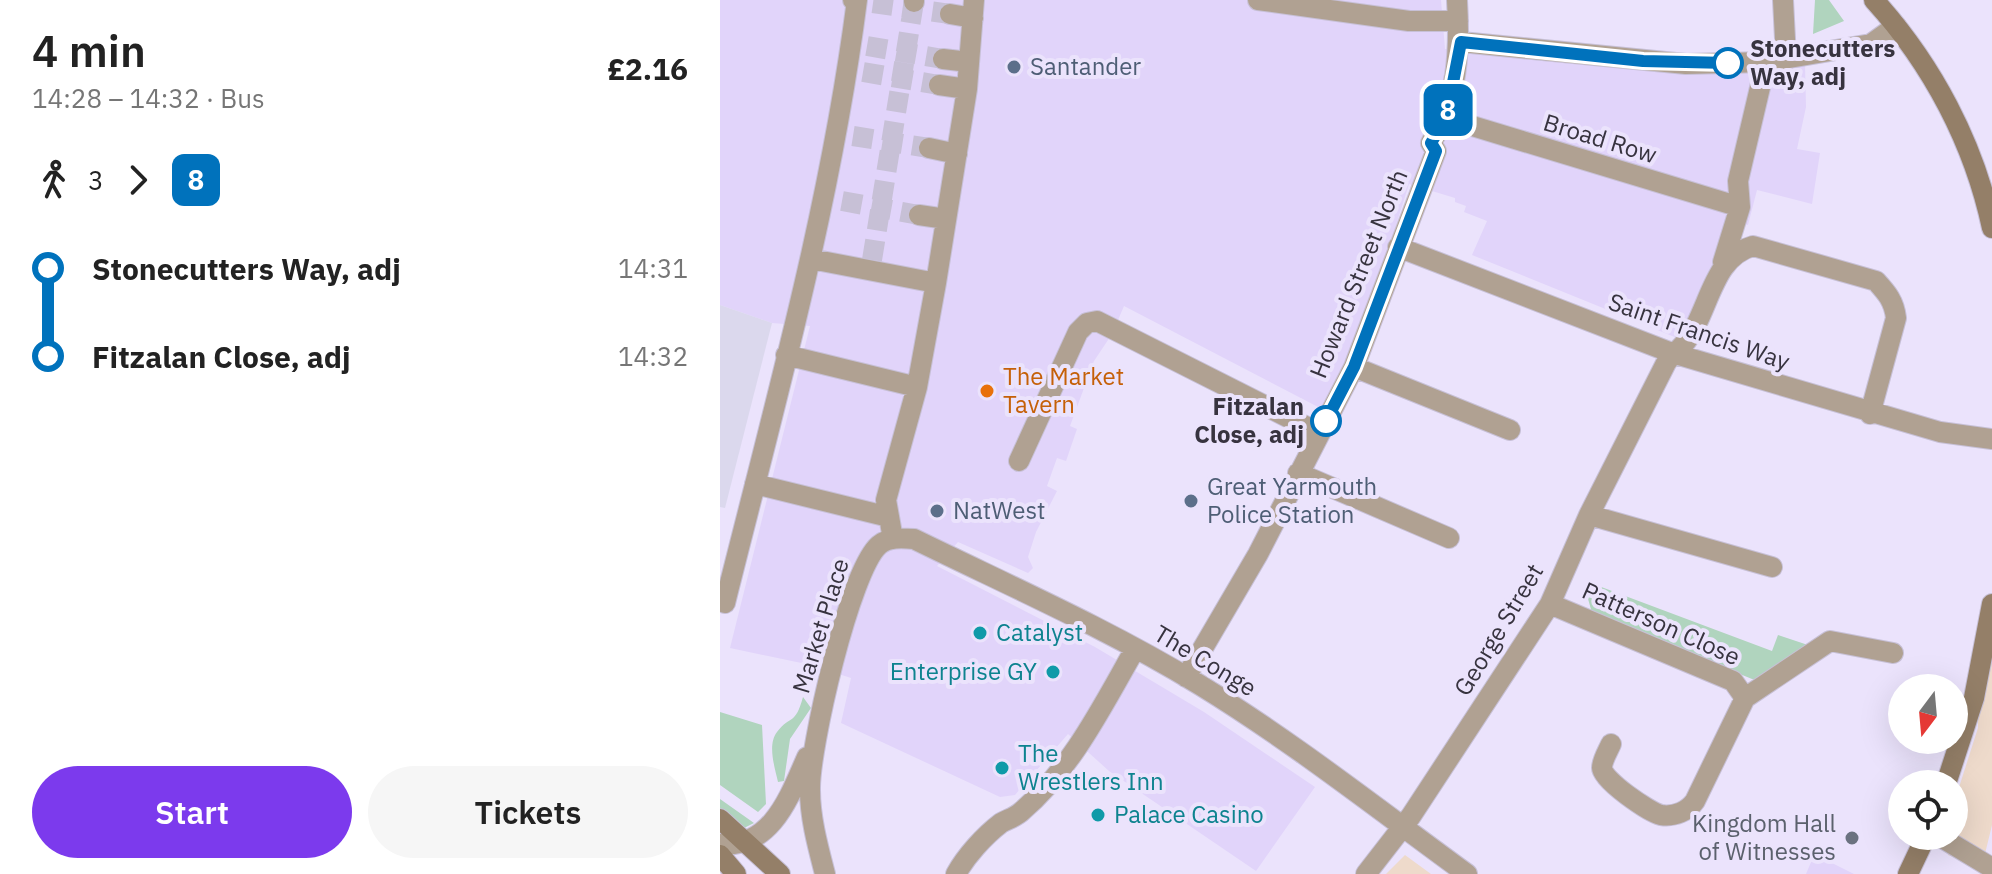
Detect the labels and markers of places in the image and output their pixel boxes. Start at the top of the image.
place label: Stonecutters Way, adj [1750,32,1895,92]
marker: Stonecutters Way, adj [1713,48,1743,78]
place label: Santander [1030,50,1141,82]
marker: Santander [1005,58,1023,76]
place label: The Market Tavern [1003,360,1124,420]
marker: The Market Tavern [978,382,996,400]
place label: Fitzalan Close, adj [1194,390,1304,450]
marker: Fitzalan Close, adj [1311,406,1341,436]
place label: Great Yarmouth Police Station [1207,470,1377,530]
marker: Great Yarmouth Police Station [1182,492,1200,510]
place label: NatWest [953,494,1045,526]
marker: NatWest [928,502,946,520]
place label: Catalyst [996,616,1083,648]
marker: Catalyst [971,624,989,642]
place label: Enterprise GY [890,655,1037,687]
marker: Enterprise GY [1044,663,1062,681]
place label: The Wrestlers Inn [1018,737,1164,797]
marker: The Wrestlers Inn [993,759,1011,777]
place label: Palace Casino [1114,798,1264,830]
marker: Palace Casino [1089,806,1107,824]
place label: Kingdom Hall of Witnesses [1692,807,1836,867]
marker: Kingdom Hall of Witnesses [1843,829,1861,847]

